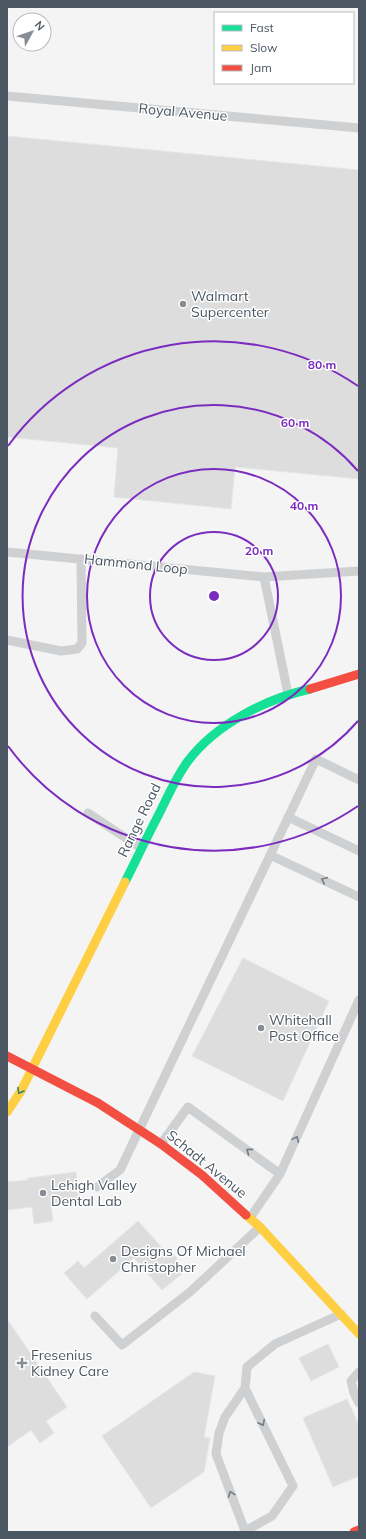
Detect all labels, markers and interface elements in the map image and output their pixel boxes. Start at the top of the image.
north arrow [12,12,52,52]
legend [214,12,354,84]
text: N [32,18,48,33]
text: Fast [250,20,274,35]
text: Slow [250,40,278,55]
text: Jam [250,60,272,75]
street label: Royal Avenue [138,99,228,125]
place label: Walmart Supercenter [191,287,270,321]
marker: Walmart Supercenter [178,299,188,309]
text: 80 m [308,357,336,372]
text: 60 m [281,415,309,430]
text: 40 m [290,498,318,513]
text: 20 m [245,543,273,558]
street label: Hammond Loop [83,550,189,578]
centre of rings [207,589,221,603]
street label: Range Road [113,780,165,860]
one-way arrow [320,877,328,885]
place label: Whitehall Post Office [269,1011,339,1045]
marker: Whitehall Post Office [256,1023,266,1033]
one-way arrow [18,1087,25,1094]
street label: Schadt Avenue [163,1126,251,1202]
one-way arrow [291,1135,299,1143]
one-way arrow [246,1149,253,1156]
place label: Lehigh Valley Dental Lab [51,1176,138,1210]
marker: Lehigh Valley Dental Lab [38,1188,48,1198]
place label: Designs Of Michael Christopher [121,1242,246,1276]
marker: Designs Of Michael Christopher [108,1254,118,1264]
place label: Fresenius Kidney Care [31,1346,109,1380]
marker: Fresenius Kidney Care [16,1357,28,1369]
one-way arrow [257,1419,265,1427]
one-way arrow [228,1491,236,1498]

